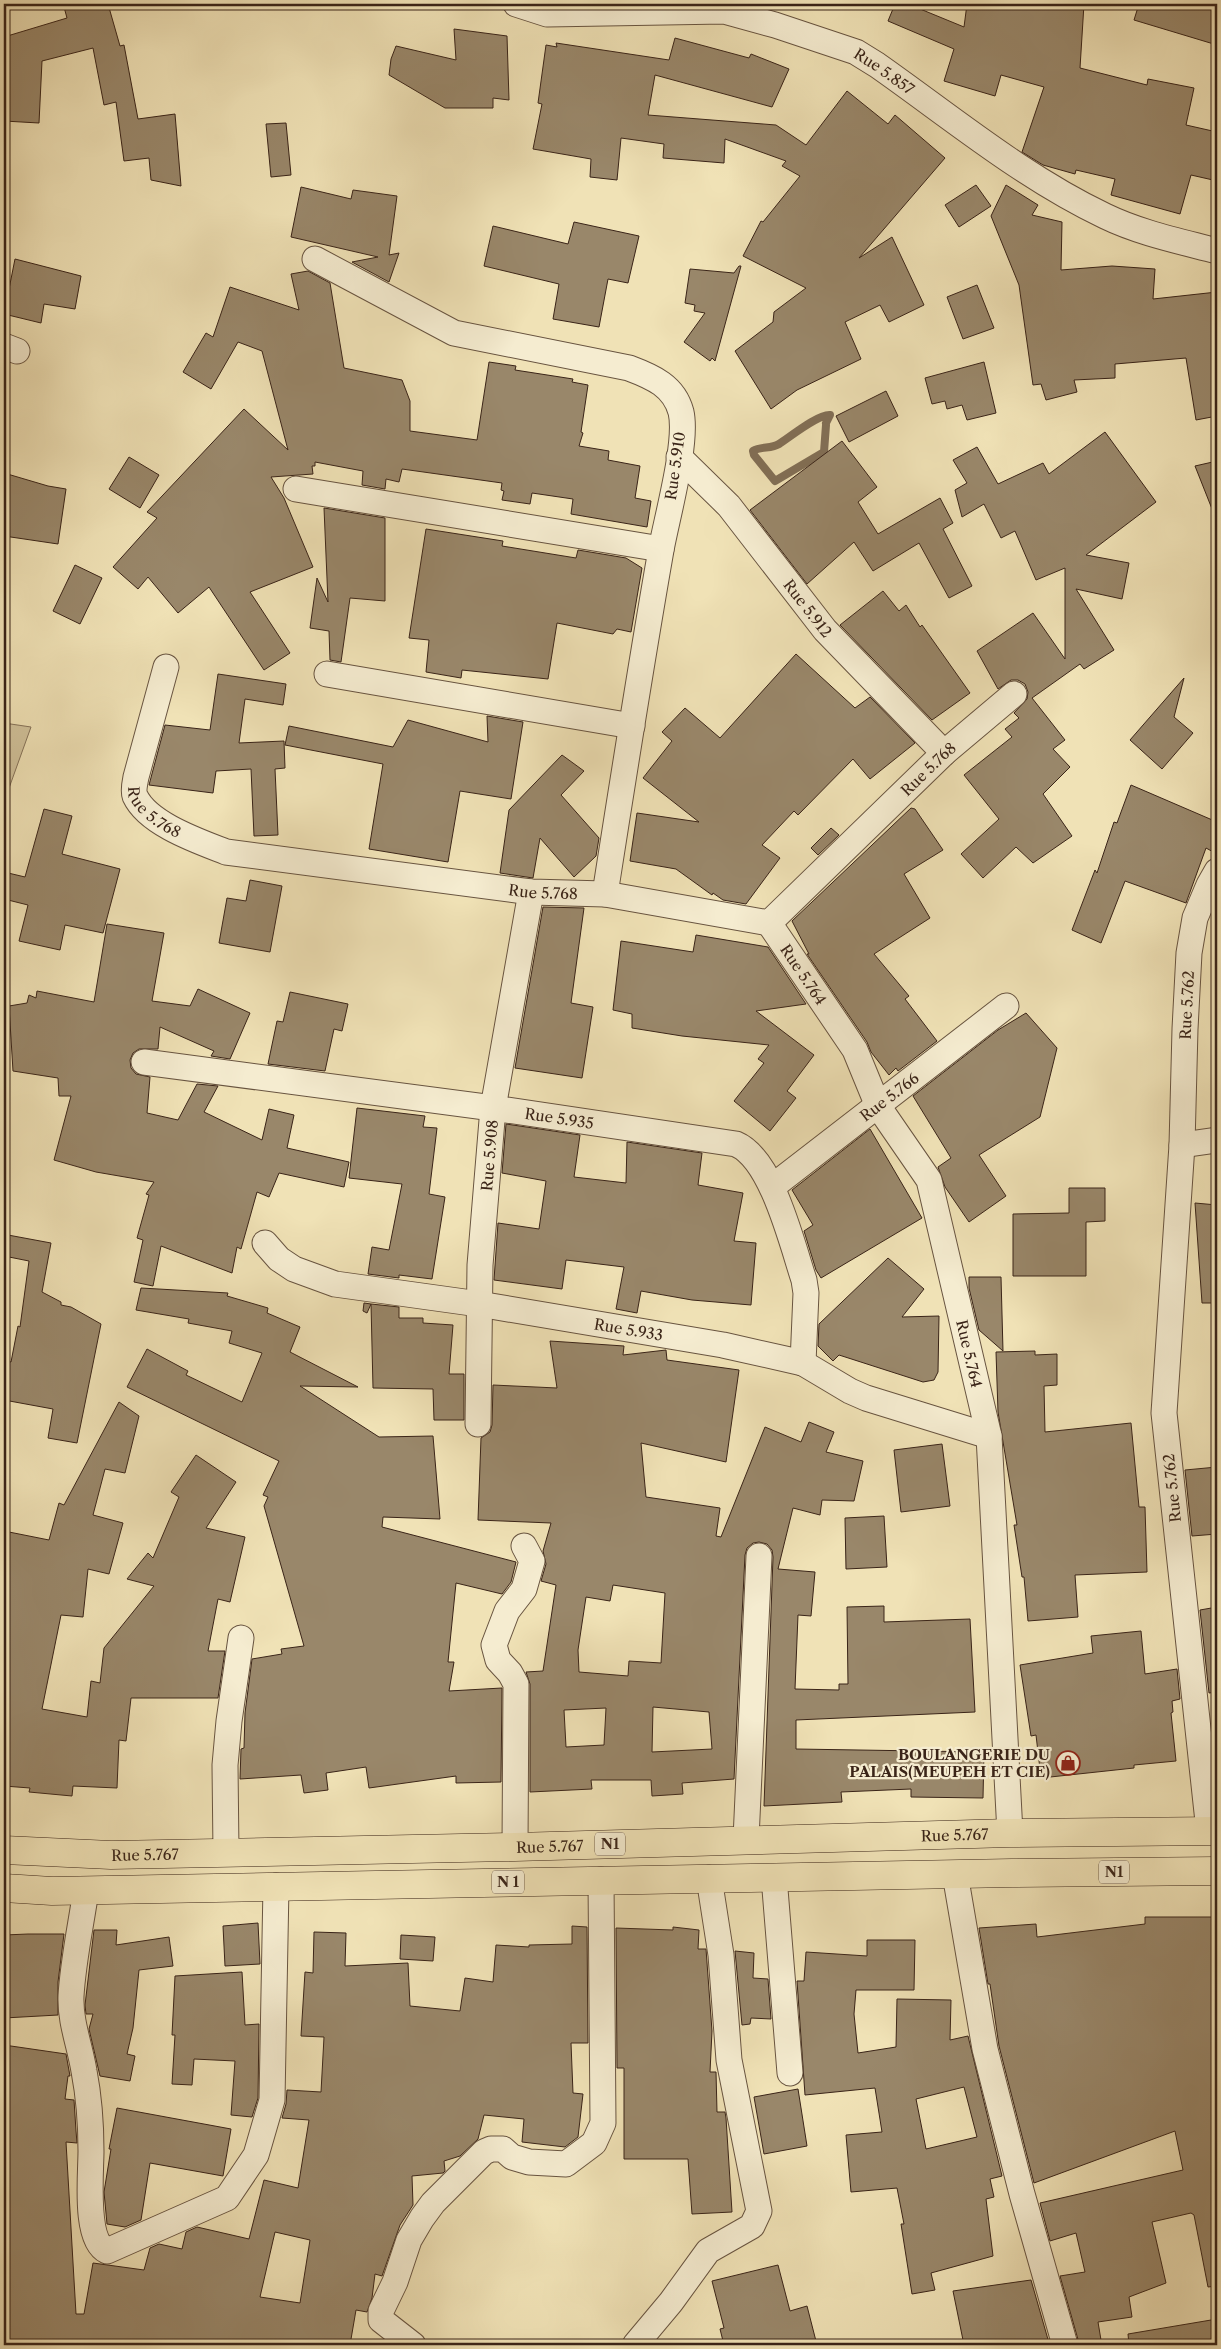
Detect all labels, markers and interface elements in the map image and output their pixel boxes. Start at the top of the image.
street label: Rue 5.857 [851,44,919,99]
street label: Rue 5.910 [661,431,689,501]
street label: Rue 5.912 [780,575,836,641]
street label: Rue 5.768 [896,738,960,800]
street label: Rue 5.768 [124,786,185,842]
street label: Rue 5.768 [507,880,578,903]
street label: Rue 5.764 [777,940,831,1008]
street label: Rue 5.762 [1175,970,1198,1040]
street label: Rue 5.766 [856,1068,922,1125]
street label: Rue 5.935 [523,1103,595,1132]
street label: Rue 5.908 [477,1119,502,1192]
street label: Rue 5.933 [593,1314,664,1344]
street label: Rue 5.764 [953,1318,987,1389]
street label: Rue 5.762 [1159,1453,1185,1523]
place label: BOULANGERIE DU PALAIS(MEUPEH ET CIE) [849,1745,1050,1781]
shop icon: BOULANGERIE DU PALAIS(MEUPEH ET CIE) [1055,1750,1081,1776]
street label: Rue 5.767 [921,1824,989,1845]
road number: N1 [595,1832,625,1856]
street label: Rue 5.767 [516,1836,584,1856]
street label: Rue 5.767 [111,1844,179,1864]
road number: N1 [1099,1860,1129,1884]
road number: N 1 [492,1870,524,1894]

